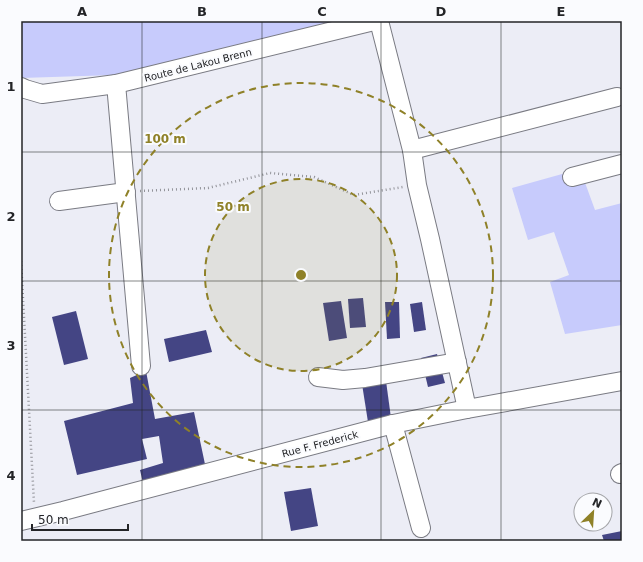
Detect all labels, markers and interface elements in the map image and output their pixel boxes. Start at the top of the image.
text: A [77,4,87,19]
text: B [197,4,207,19]
text: C [317,4,327,19]
text: D [436,4,447,19]
text: E [557,4,565,19]
street label: Route de Lakou Brenn [143,46,253,84]
text: 1 [6,79,16,94]
text: 100 m [144,132,186,146]
text: 50 m [216,200,250,214]
text: 2 [6,209,16,224]
centre of rings [294,268,308,282]
text: 3 [6,338,16,353]
street label: Rue F. Frederick [281,428,359,459]
text: 4 [6,468,16,483]
north arrow [573,492,613,532]
text: N [590,496,604,511]
scale bar [32,506,128,532]
text: 50 m [38,513,69,527]

